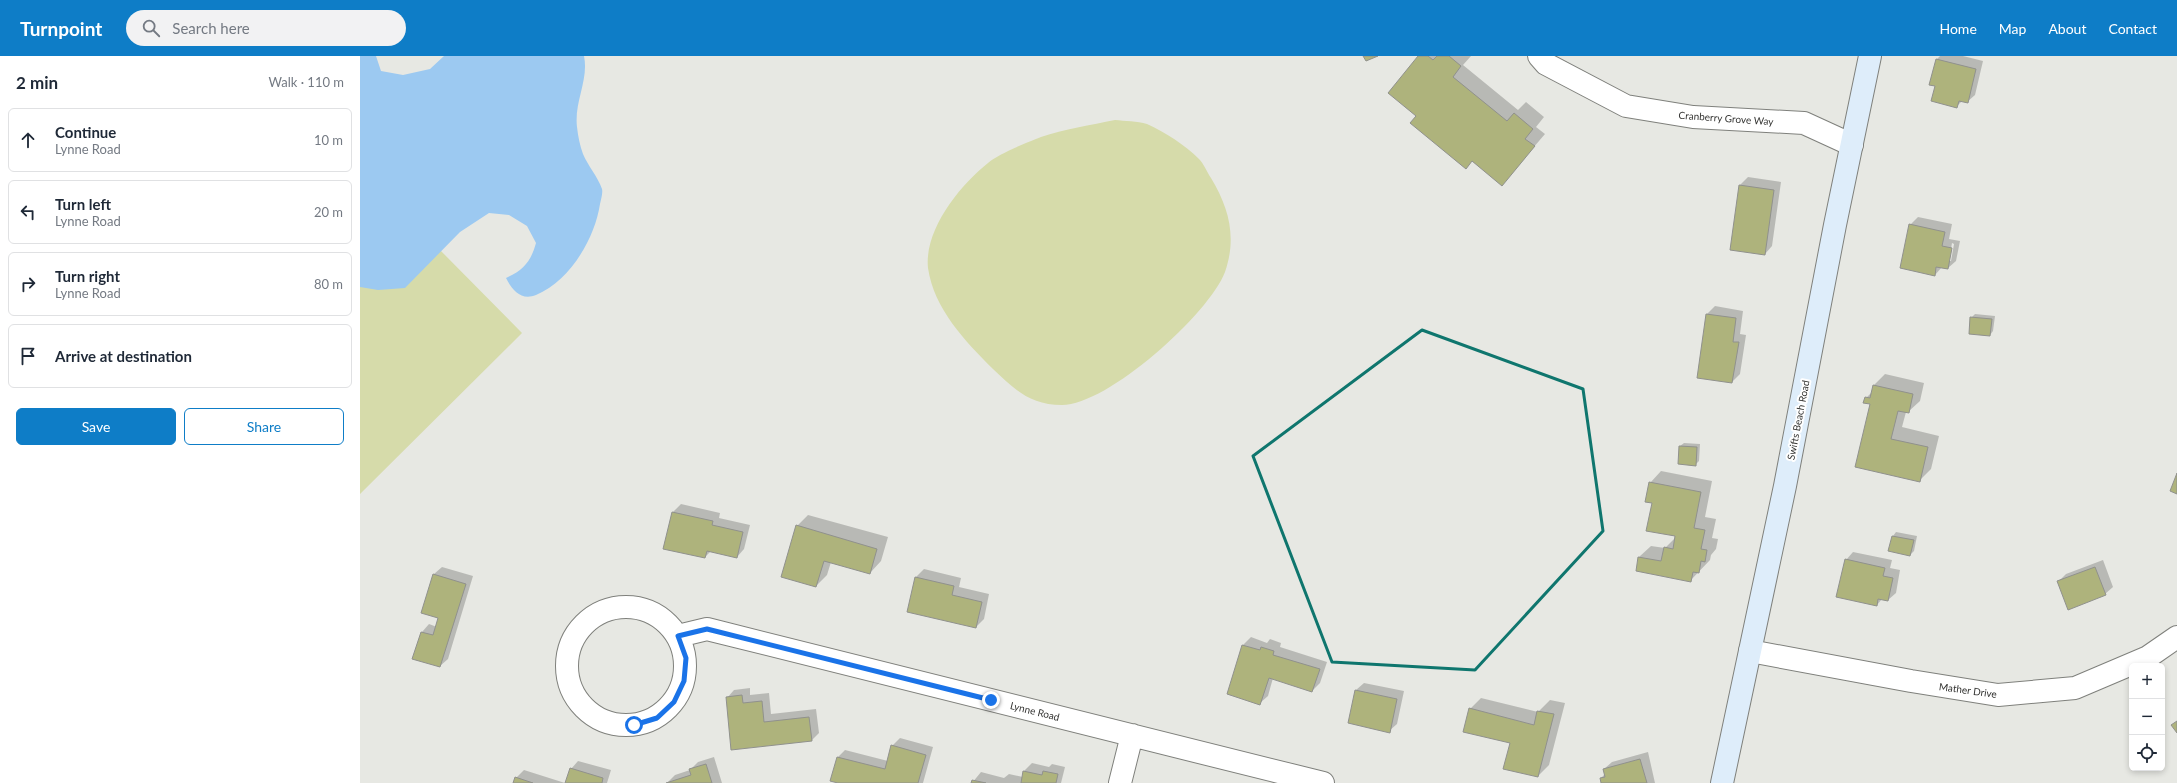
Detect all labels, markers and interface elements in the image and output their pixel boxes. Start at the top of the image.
search box [126,10,406,46]
text: Turnpoint [20,17,102,40]
icon: search [140,17,162,39]
text: Search here [172,19,250,37]
text: Home [1939,20,1977,37]
text: Map [1999,20,2026,37]
text: About [2048,20,2086,37]
text: Contact [2108,20,2157,37]
text: 2 min [16,72,58,93]
text: Walk · 110 m [268,74,344,90]
street label: Cranberry Grove Way [1678,109,1775,127]
text: Continue [55,123,116,141]
icon: ahead [17,129,39,151]
text: 10 m [314,132,343,148]
text: Lynne Road [55,141,121,157]
text: Turn left [55,195,111,213]
icon: left [17,201,39,223]
text: 20 m [314,204,343,220]
text: Lynne Road [55,213,121,229]
text: Turn right [55,267,120,285]
icon: right [17,273,39,295]
text: 80 m [314,276,343,292]
text: Lynne Road [55,285,121,301]
icon: arrive [17,345,39,367]
text: Arrive at destination [55,347,192,365]
street label: Swifts Beach Road [1784,379,1812,461]
button: Save [16,408,176,445]
button: Share [184,408,344,445]
map controls [2129,663,2165,771]
button: + [2129,663,2165,699]
street label: Mather Drive [1938,680,1998,700]
route end [982,691,1000,709]
street label: Lynne Road [1009,699,1061,723]
button: − [2129,699,2165,735]
route start [625,716,643,734]
button: locate [2129,735,2165,771]

